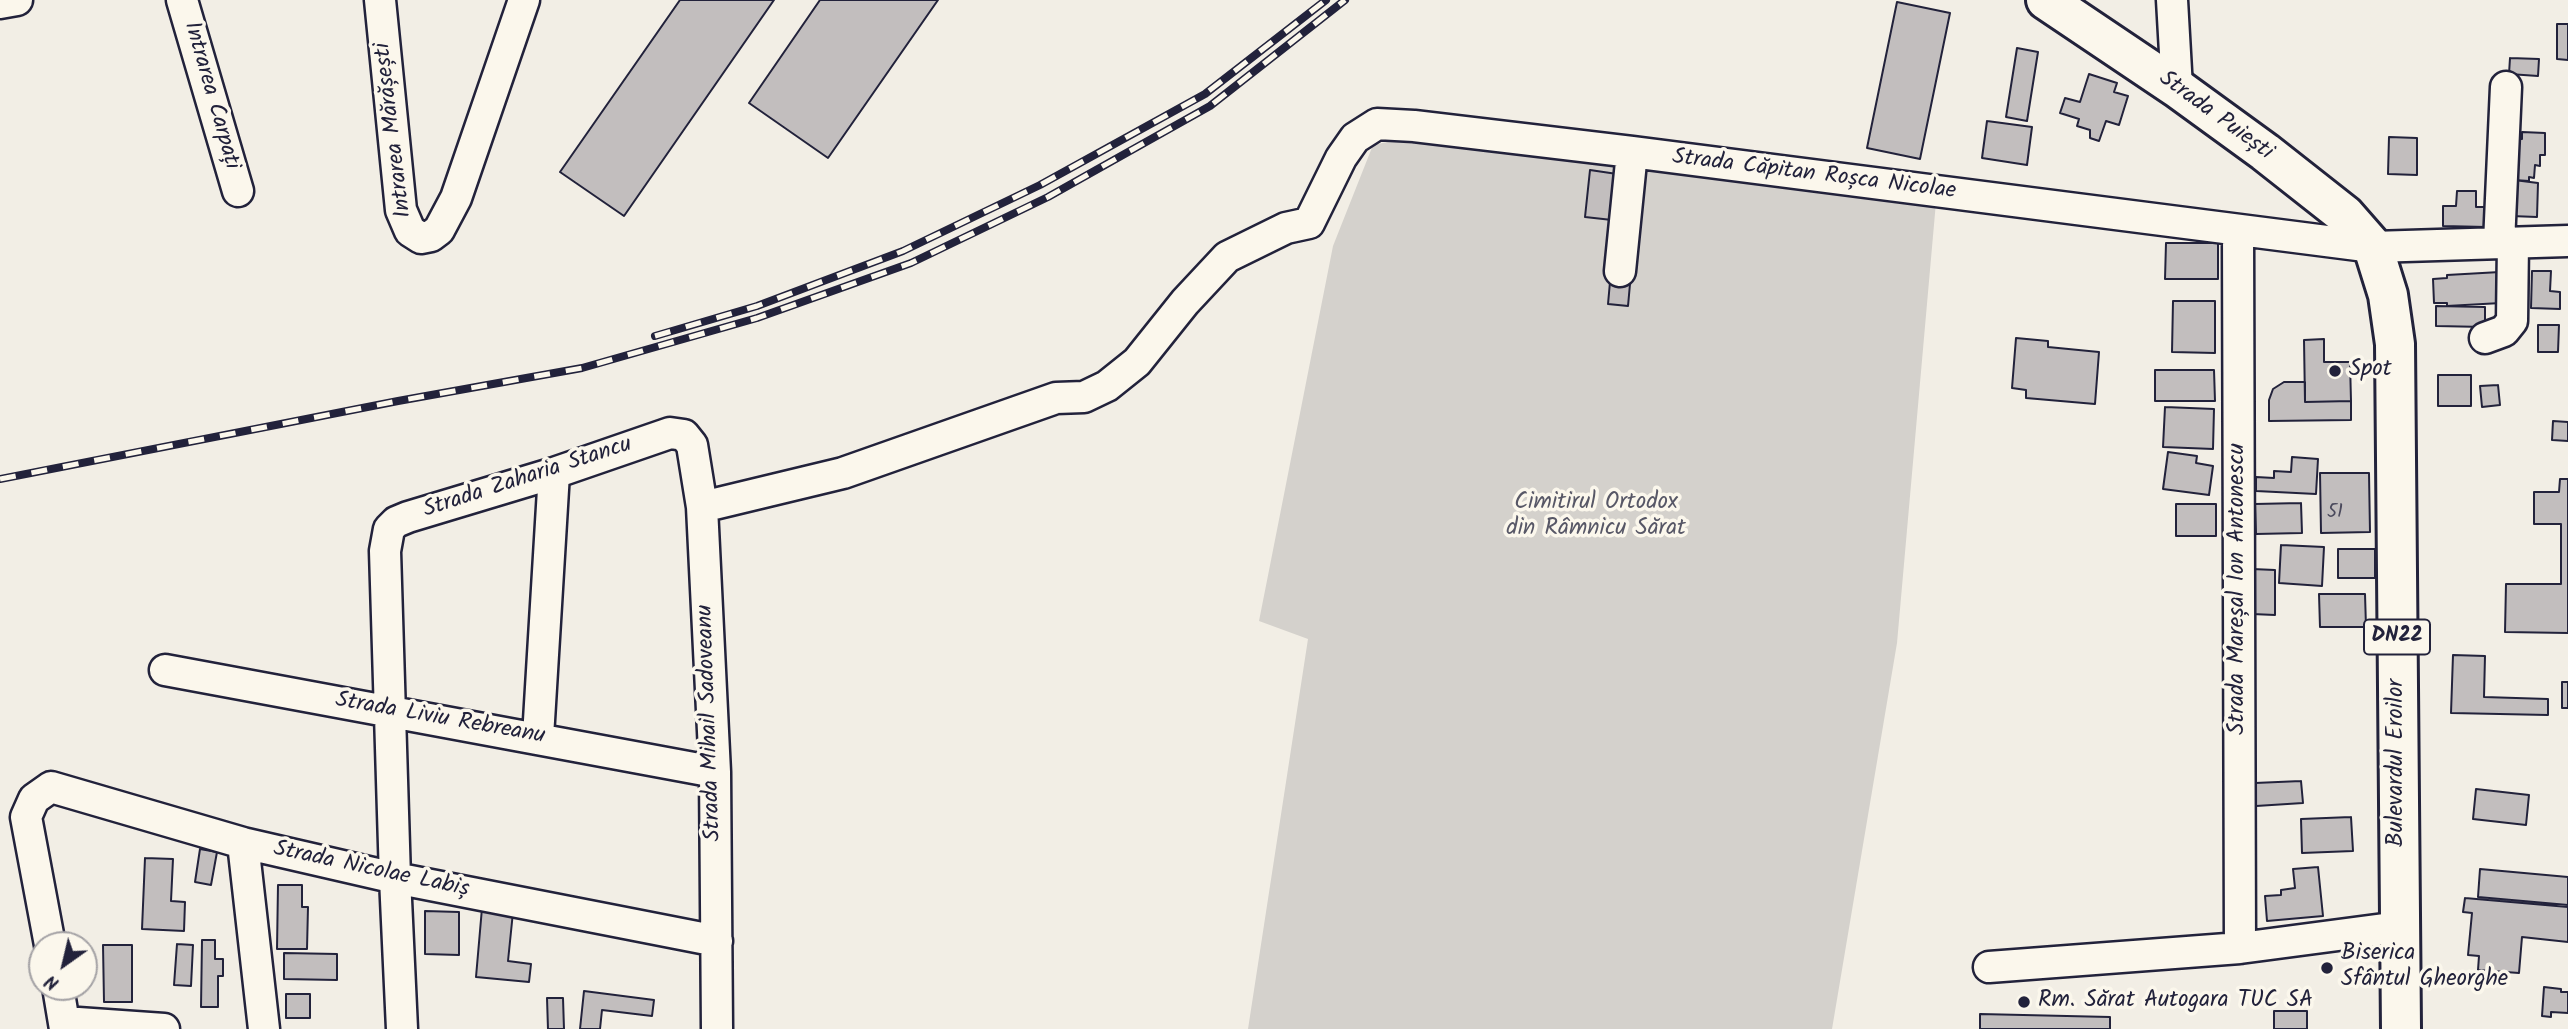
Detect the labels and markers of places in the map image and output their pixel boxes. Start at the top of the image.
place label: Spot [2349,357,2392,385]
marker: Spot [2327,363,2343,379]
place label: Biserica Sfântul Gheorghe [2341,941,2508,995]
marker: Biserica Sfântul Gheorghe [2319,960,2335,976]
place label: Rm. Sărat Autogara TUC SA [2038,988,2313,1016]
marker: Rm. Sărat Autogara TUC SA [2016,994,2032,1010]

